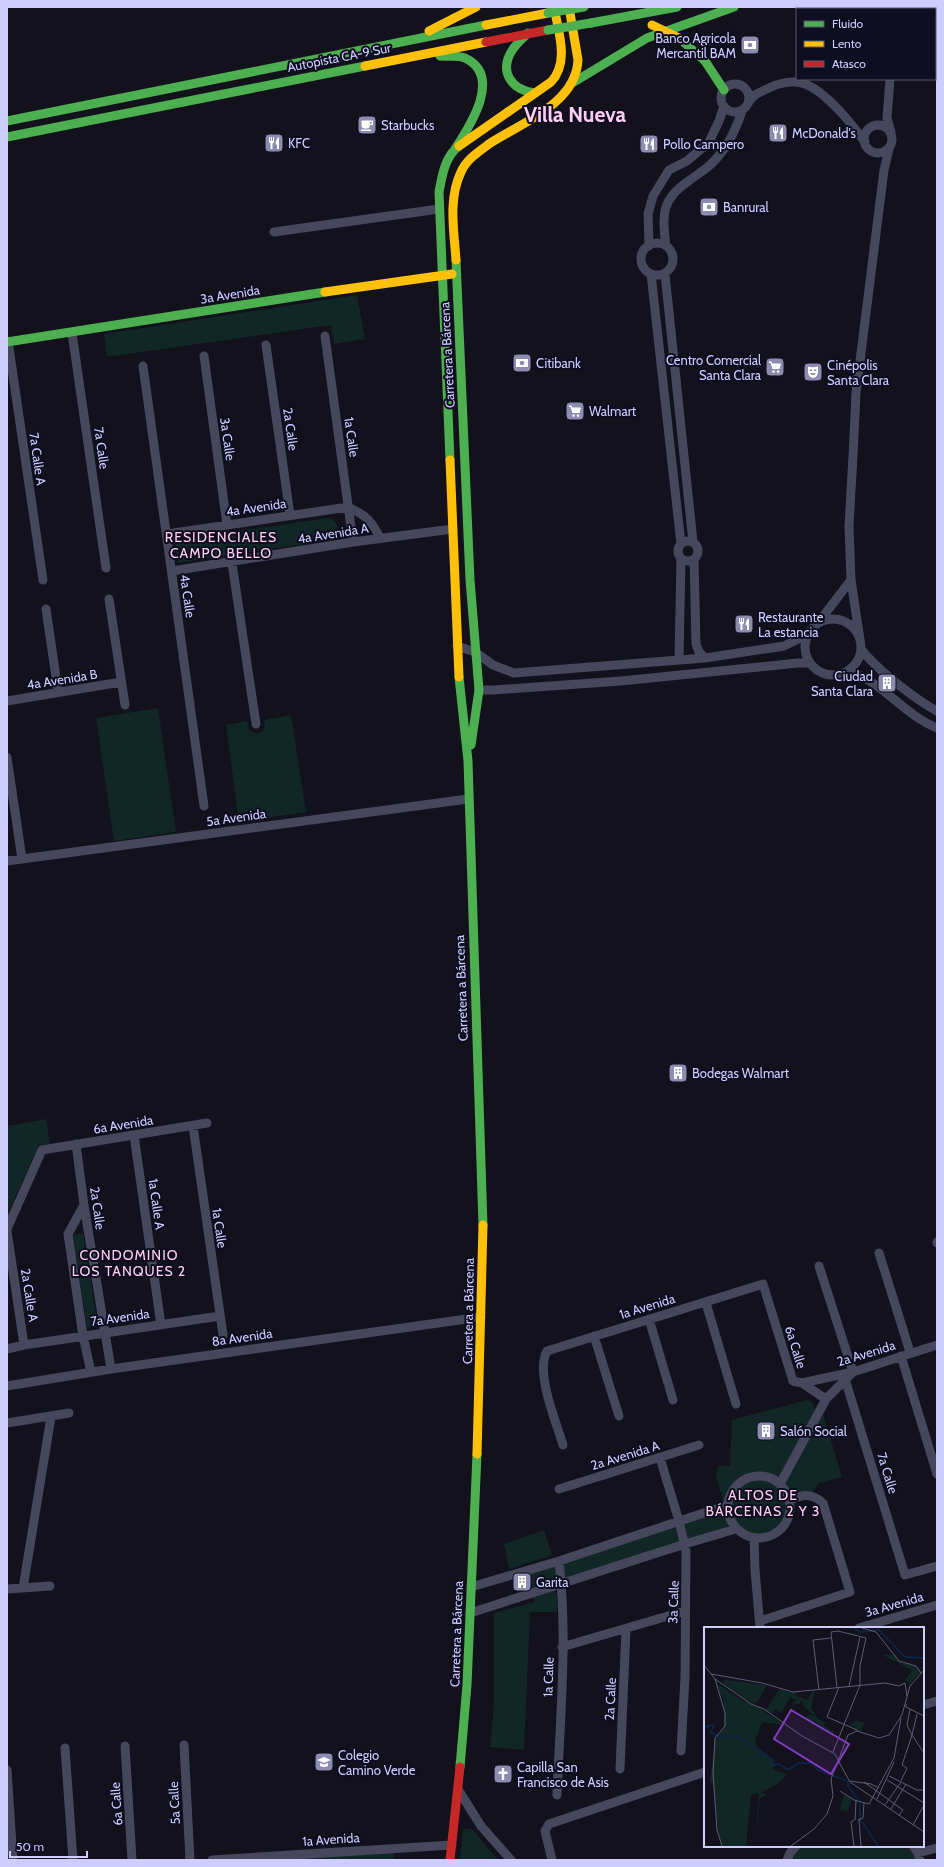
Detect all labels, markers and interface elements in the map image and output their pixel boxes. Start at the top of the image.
legend [796,8,936,80]
text: Fluido [832,16,864,31]
place label: Banco Agricola Mercantil BAM [655,30,737,61]
bank icon: Banco Agricola Mercantil BAM [739,34,761,56]
text: Lento [832,36,862,51]
street label: Autopista CA-9 Sur [286,39,393,75]
text: Atasco [832,56,866,71]
district label: Villa Nueva [524,102,626,127]
cafe icon: Starbucks [356,114,378,136]
place label: Starbucks [381,117,435,133]
restaurant icon: McDonald's [767,122,789,144]
place label: McDonald's [792,125,857,141]
restaurant icon: KFC [263,132,285,154]
restaurant icon: Pollo Campero [638,133,660,155]
place label: KFC [288,135,310,151]
place label: Pollo Campero [663,136,744,152]
bank icon: Banrural [698,196,720,218]
place label: Banrural [723,199,769,215]
street label: 3a Avenida [199,281,262,307]
street label: Carretera a Bárcena [436,301,458,408]
bank icon: Citibank [511,352,533,374]
place label: Centro Comercial Santa Clara [666,352,762,383]
place label: Citibank [536,355,581,371]
supermarket icon: Centro Comercial Santa Clara [764,356,786,378]
place label: Cinépolis Santa Clara [827,357,890,388]
theatre icon: Cinépolis Santa Clara [802,361,824,383]
supermarket icon: Walmart [564,400,586,422]
place label: Walmart [589,403,637,419]
street label: 2a Calle [280,407,302,452]
street label: 1a Calle [341,416,363,458]
street label: 3a Calle [217,417,239,462]
street label: 7a Calle [91,426,113,470]
street label: 7a Calle A [26,432,50,486]
street label: 4a Avenida [225,495,288,519]
street label: 4a Avenida A [296,519,370,547]
district label: RESIDENCIALES CAMPO BELLO [165,528,277,562]
street label: 4a Calle [177,573,199,619]
place label: Restaurante La estancia [758,609,824,640]
restaurant icon: Restaurante La estancia [733,613,755,635]
street label: 4a Avenida B [26,665,99,692]
place label: Ciudad Santa Clara [811,668,874,699]
building icon: Ciudad Santa Clara [876,672,898,694]
street label: 5a Avenida [205,805,268,829]
street label: Carretera a Bárcena [451,934,471,1041]
building icon: Bodegas Walmart [667,1062,689,1084]
place label: Bodegas Walmart [692,1065,790,1081]
street label: 6a Avenida [92,1111,155,1137]
street label: 1a Calle A [146,1177,168,1231]
street label: 2a Calle [87,1186,109,1231]
street label: 1a Calle [209,1207,231,1249]
district label: CONDOMINIO LOS TANQUES 2 [72,1246,186,1280]
street label: Carretera a Bárcena [459,1257,477,1364]
street label: 2a Calle A [18,1267,42,1323]
street label: 1a Avenida [617,1290,677,1322]
street label: 7a Avenida [90,1305,151,1329]
street label: 6a Calle [782,1324,810,1370]
street label: 8a Avenida [211,1325,274,1349]
street label: 2a Avenida [835,1336,898,1369]
building icon: Salón Social [755,1420,777,1442]
place label: Salón Social [780,1423,847,1439]
street label: 2a Avenida A [589,1437,661,1473]
street label: 7a Calle [874,1450,902,1496]
district label: ALTOS DE BÁRCENAS 2 Y 3 [706,1486,820,1520]
building icon: Garita [511,1571,533,1593]
place label: Garita [536,1574,569,1590]
street label: Carretera a Bárcena [446,1580,466,1687]
street label: 3a Calle [664,1580,682,1624]
street label: 3a Avenida [863,1588,926,1620]
inset map [704,1627,924,1847]
street label: 1a Calle [539,1656,557,1697]
street label: 2a Calle [601,1677,619,1721]
place label: Colegio Camino Verde [338,1747,416,1778]
school or university icon: Colegio Camino Verde [313,1751,335,1773]
place label: Capilla San Francisco de Asis [517,1759,610,1790]
church icon: Capilla San Francisco de Asis [492,1763,514,1785]
street label: 6a Calle [106,1781,125,1826]
street label: 5a Calle [165,1781,183,1825]
street label: 1a Avenida [302,1829,361,1849]
scale bar [10,1833,87,1859]
text: 50 m [16,1839,44,1854]

